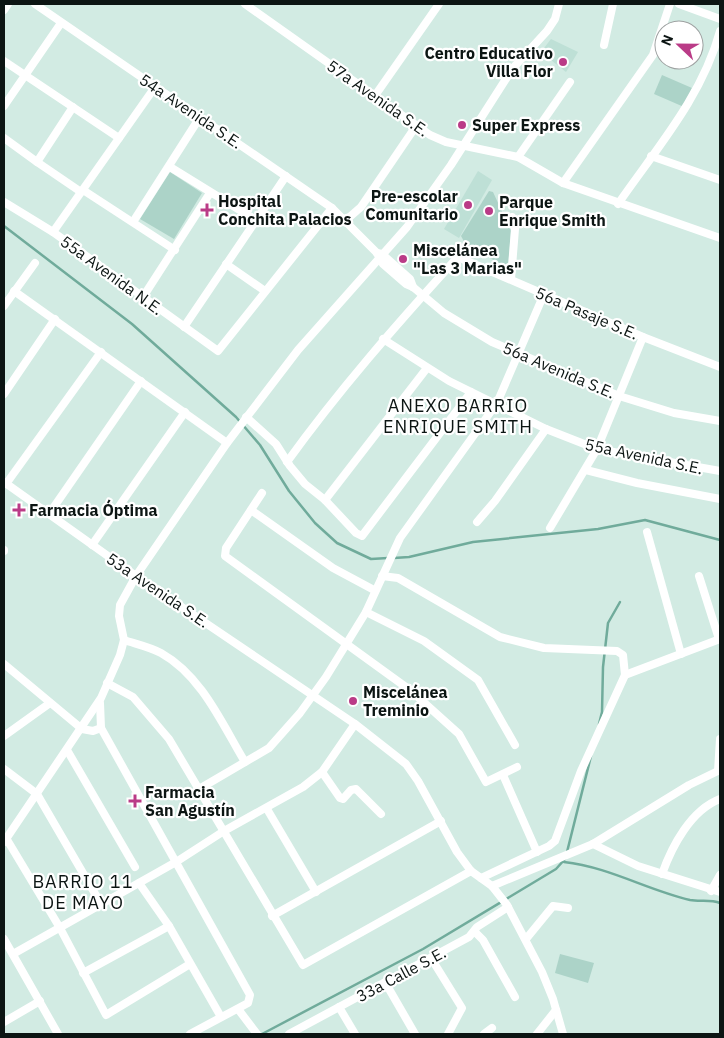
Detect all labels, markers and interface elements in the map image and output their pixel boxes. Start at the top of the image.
north arrow [654,20,704,70]
text: N [657,32,677,48]
place label: Centro Educativo Villa Flor [424,43,554,81]
street label: 57a Avenida S.E. [323,55,433,141]
marker: Centro Educativo Villa Flor [557,56,569,68]
street label: 54a Avenida S.E. [136,69,246,153]
place label: Super Express [472,115,580,135]
marker: Super Express [456,119,468,131]
place label: Pre-escolar Comunitario [365,186,459,224]
place label: Hospital Conchita Palacios [218,191,352,229]
place label: Parque Enrique Smith [499,192,606,230]
marker: Pre-escolar Comunitario [462,199,474,211]
marker: Hospital Conchita Palacios [200,203,214,217]
marker: Parque Enrique Smith [483,205,495,217]
street label: 55a Avenida N.E. [57,231,167,319]
place label: Miscelánea "Las 3 Marias" [413,240,522,278]
marker: Miscelánea "Las 3 Marias" [397,253,409,265]
street label: 56a Pasaje S.E. [533,282,641,344]
street label: 56a Avenida S.E. [500,337,618,403]
district label: ANEXO BARRIO ENRIQUE SMITH [383,394,533,438]
street label: 55a Avenida S.E. [583,434,705,478]
place label: Farmacia Óptima [29,499,158,520]
marker: Farmacia Óptima [13,504,25,516]
street label: 53a Avenida S.E. [103,548,213,632]
place label: Miscelánea Treminio [363,682,448,720]
marker: Miscelánea Treminio [347,695,359,707]
place label: Farmacia San Agustín [145,782,235,820]
marker: Farmacia San Agustín [129,795,141,807]
district label: BARRIO 11 DE MAYO [33,870,133,914]
street label: 33a Calle S.E. [353,942,449,1006]

